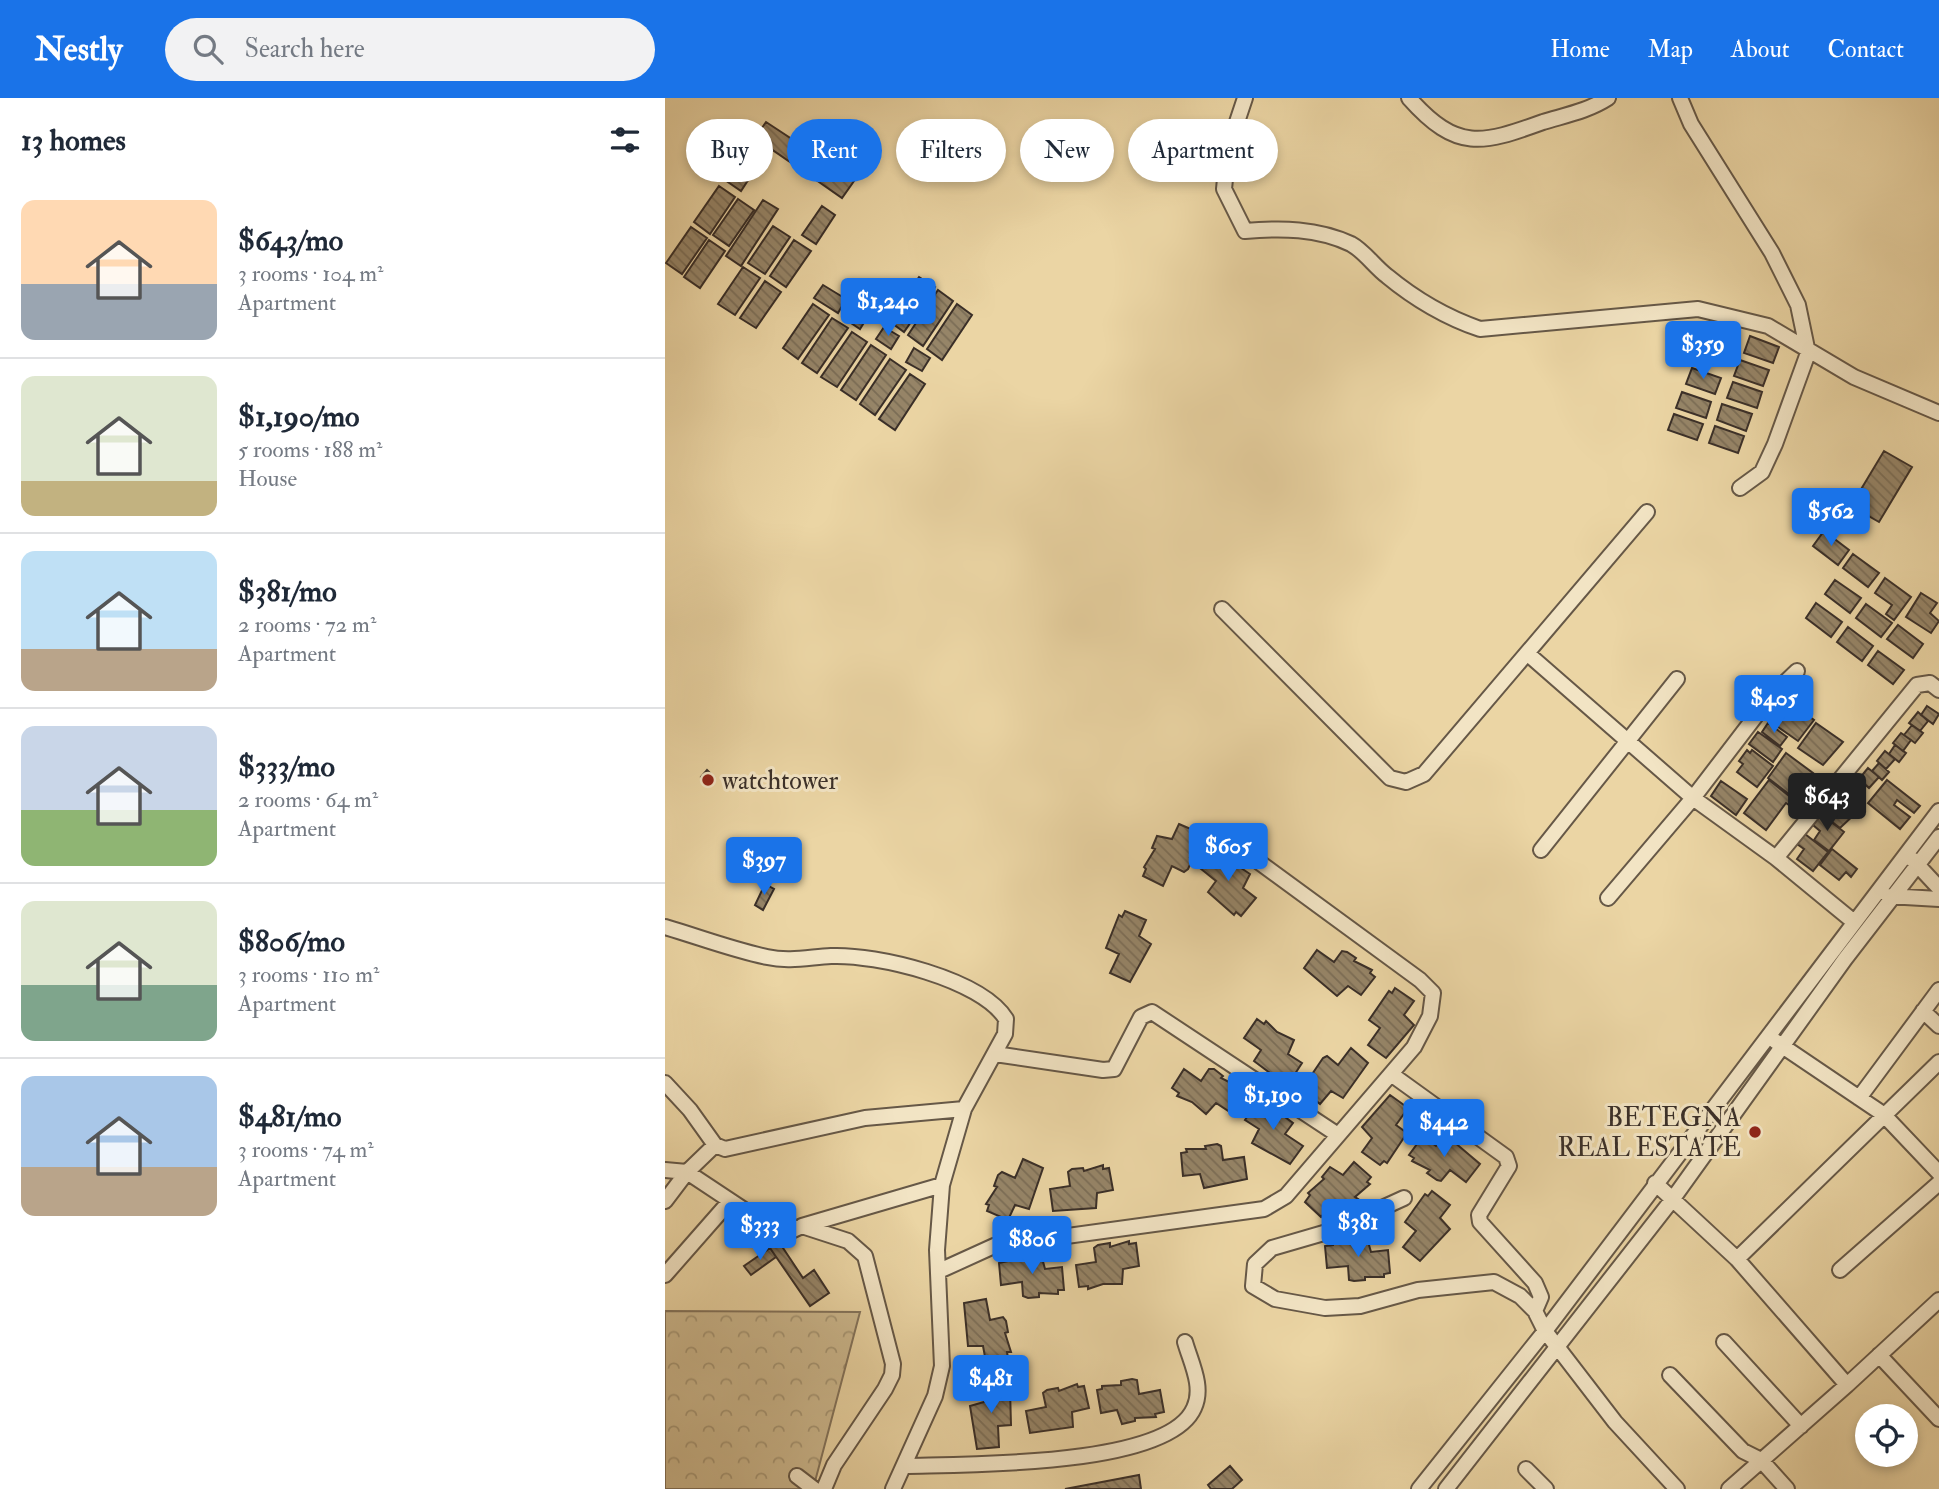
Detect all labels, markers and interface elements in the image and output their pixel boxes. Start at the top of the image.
search box [165,18,655,81]
text: Nestly [35,29,123,70]
icon: search [189,30,227,68]
text: Search here [245,33,365,65]
text: Home [1550,34,1610,65]
text: Map [1648,34,1693,65]
text: About [1731,34,1790,65]
text: Contact [1828,34,1904,65]
chip: Buy [686,119,773,182]
chip: Rent [787,119,882,182]
chip: Filters [896,119,1006,182]
chip: New [1020,119,1114,182]
chip: Apartment [1128,119,1278,182]
icon: filters [606,121,644,159]
text: 13 homes [21,122,126,159]
text: $643/mo [238,222,343,259]
icon: home [77,228,161,312]
text: 3 rooms · 104 m² [238,259,384,288]
pin: $1,240 [831,278,945,338]
text: $1,240 [857,286,919,315]
text: Apartment [238,288,336,317]
pin: $359 [1662,322,1744,381]
text: $359 [1681,329,1725,358]
text: $1,190/mo [238,398,360,435]
icon: home [77,404,161,488]
text: 5 rooms · 188 m² [238,435,382,464]
text: House [238,464,297,493]
pin: $562 [1790,489,1872,548]
text: $562 [1808,496,1854,525]
text: $381/mo [238,573,337,610]
icon: home [77,579,161,663]
text: 2 rooms · 72 m² [238,610,376,639]
text: Apartment [238,639,336,668]
pin: $405 [1733,676,1815,735]
text: $405 [1750,683,1798,712]
text: $333/mo [238,748,335,785]
icon: home [77,754,161,838]
place label: watchtower [722,765,838,797]
marker: watchtower [700,772,716,788]
pin: $643 [1786,774,1868,833]
text: $643 [1804,781,1850,810]
text: 2 rooms · 64 m² [238,785,378,814]
text: Apartment [238,814,336,843]
pin: $605 [1187,824,1269,883]
text: $605 [1205,831,1251,860]
pin: $397 [723,838,805,897]
text: $397 [742,845,786,874]
text: $806/mo [238,923,345,960]
icon: home [77,929,161,1013]
text: 3 rooms · 110 m² [238,960,379,989]
text: Apartment [238,989,336,1018]
pin: $1,190 [1216,1072,1330,1132]
text: $1,190 [1244,1080,1302,1109]
text: $481/mo [238,1098,341,1135]
pin: $442 [1403,1100,1485,1159]
place label: BETEGNA REAL ESTATE [1557,1102,1741,1164]
icon: home [77,1104,161,1188]
text: $442 [1419,1107,1469,1136]
marker: BETEGNA REAL ESTATE [1747,1124,1763,1140]
text: 3 rooms · 74 m² [238,1135,374,1164]
text: Apartment [238,1164,336,1193]
pin: $381 [1317,1200,1399,1259]
pin: $333 [719,1202,801,1262]
text: $381 [1338,1207,1378,1236]
text: $333 [740,1210,780,1239]
pin: $806 [991,1216,1073,1276]
text: $806 [1008,1224,1056,1253]
pin: $481 [950,1356,1032,1415]
text: $481 [969,1363,1013,1392]
map controls [1855,1404,1918,1467]
button: locate [1855,1404,1918,1467]

